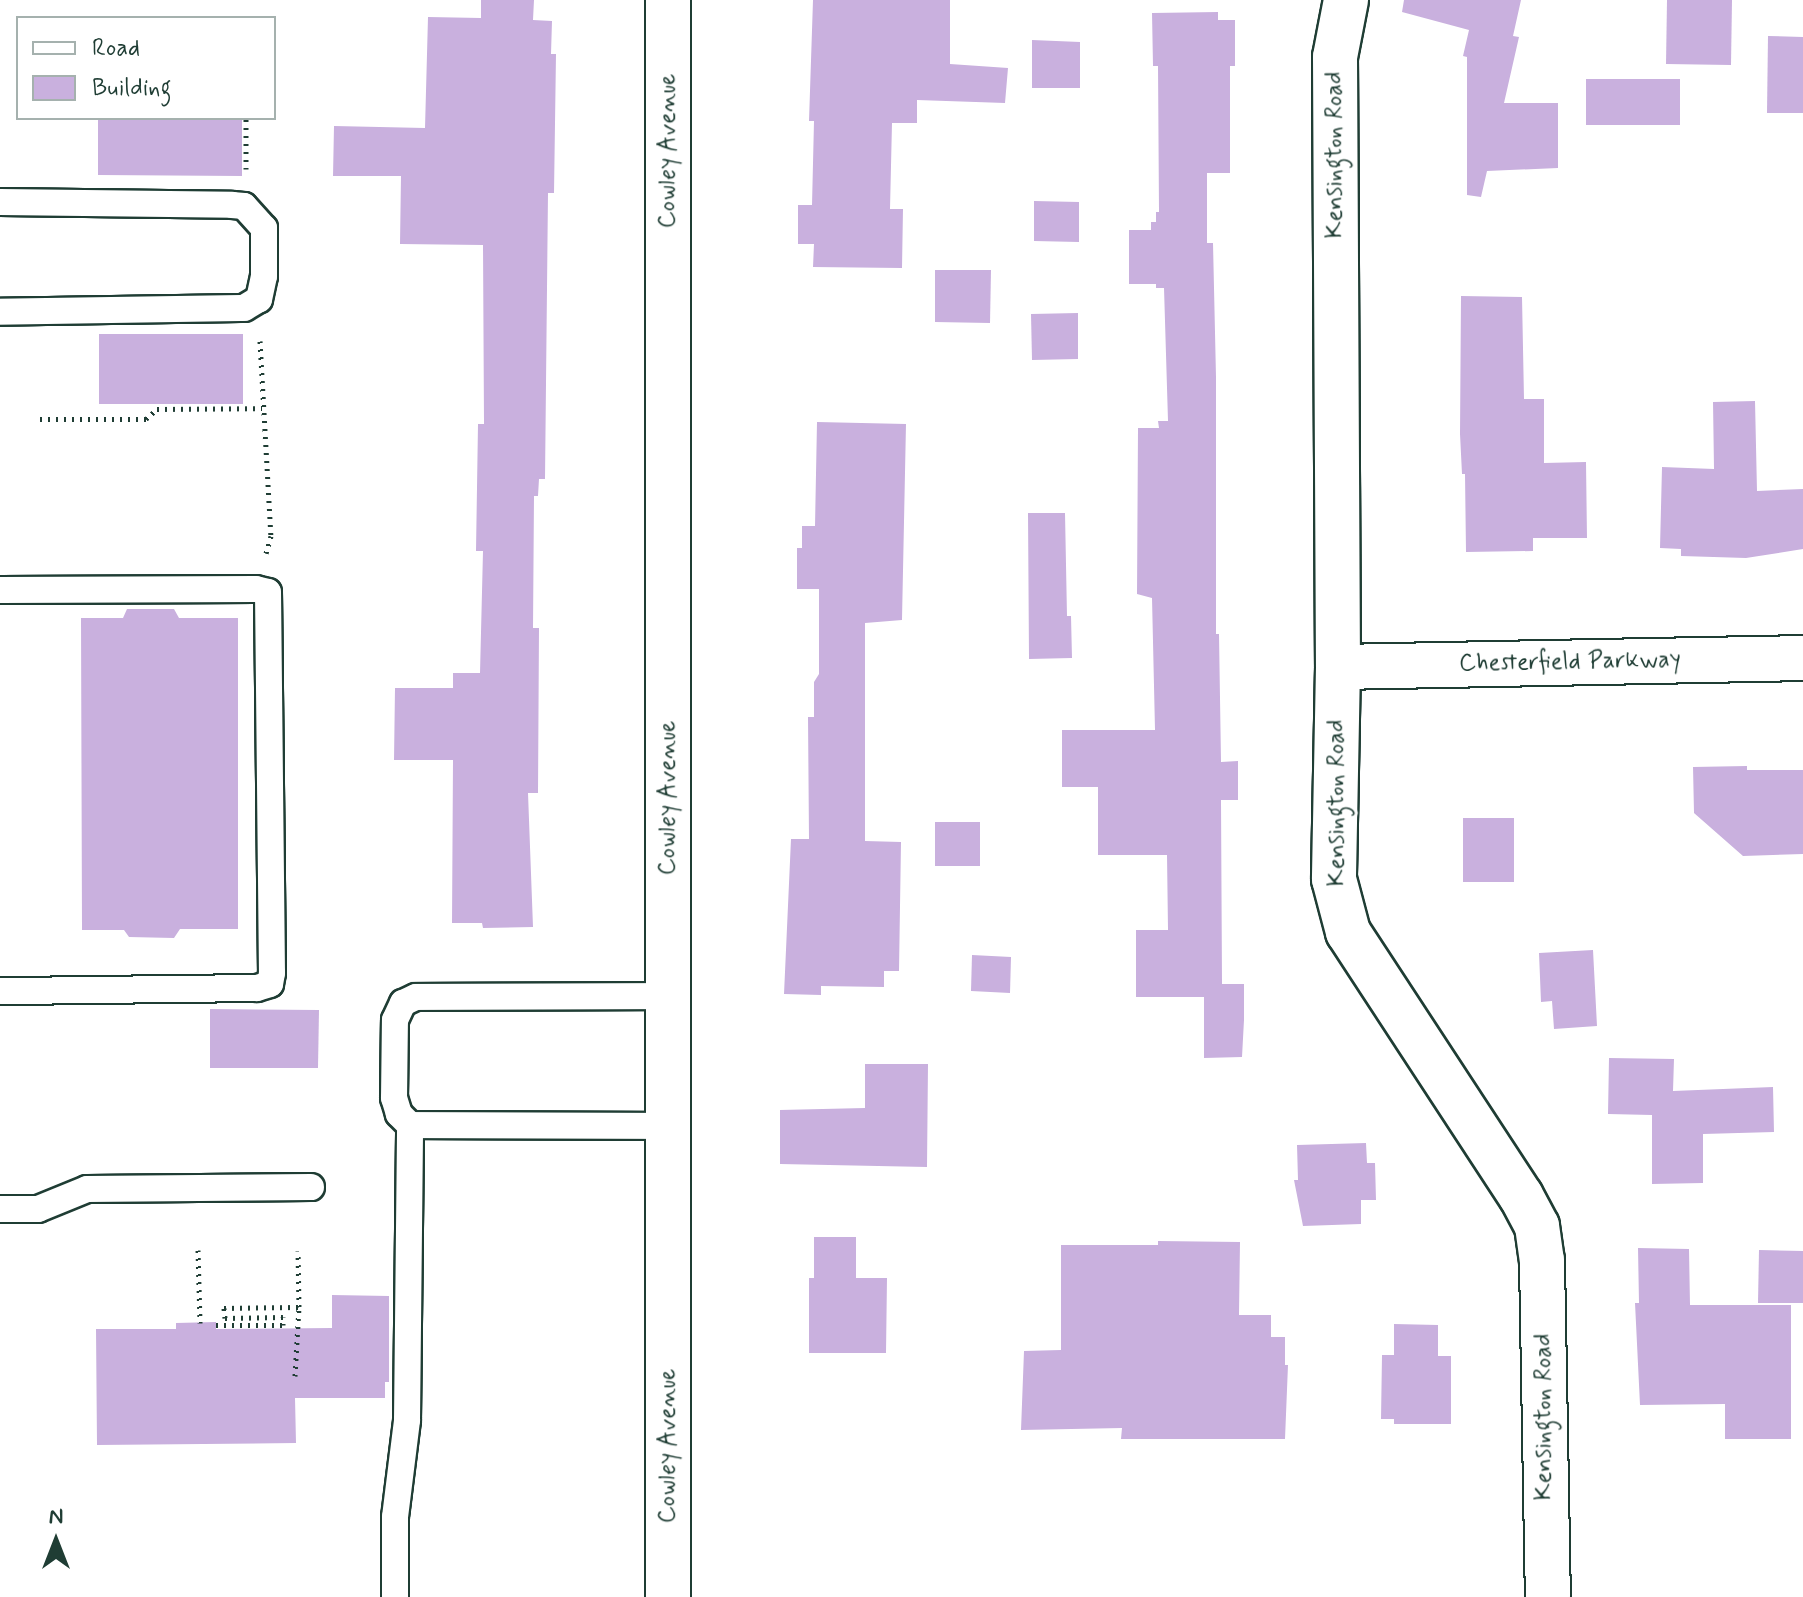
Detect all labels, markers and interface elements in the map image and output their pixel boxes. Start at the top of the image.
legend [16,16,276,120]
text: Road [92,33,140,64]
street label: Kensington Road [1321,72,1349,238]
text: Building [92,73,172,104]
street label: Cowley Avenue [654,75,682,227]
street label: Chesterfield Parkway [1462,646,1678,678]
street label: Kensington Road [1323,720,1351,886]
street label: Cowley Avenue [654,722,682,874]
street label: Kensington Road [1530,1334,1558,1500]
street label: Cowley Avenue [654,1370,682,1522]
north arrow [16,1501,96,1581]
text: N [49,1503,63,1531]

